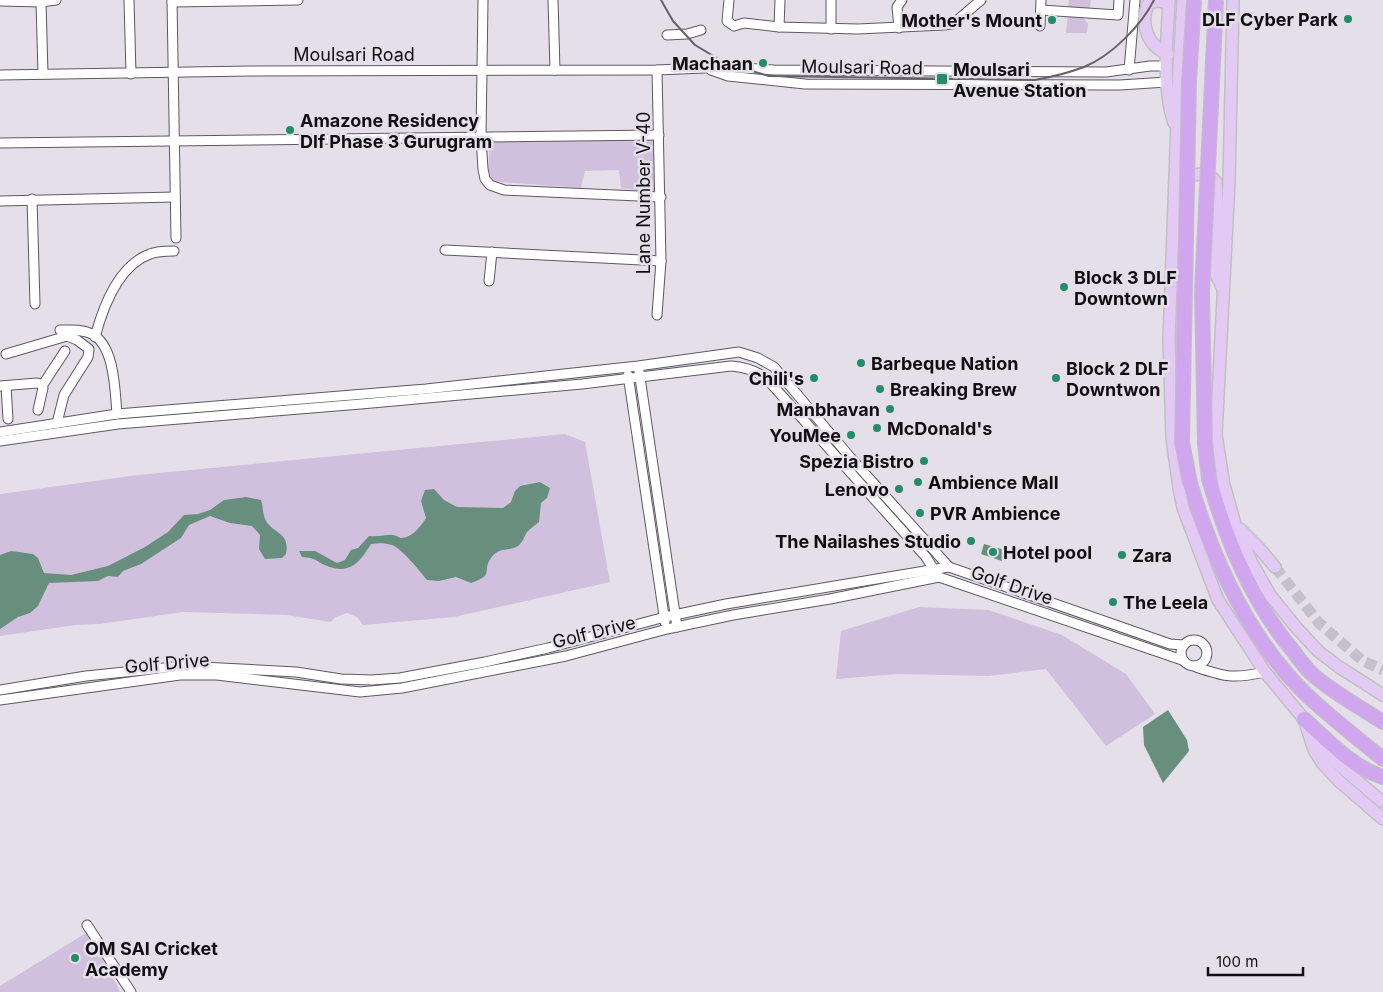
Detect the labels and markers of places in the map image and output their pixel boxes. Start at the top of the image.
place label: DLF Cyber Park [1202,9,1339,30]
place label: Mother's Mount [901,10,1042,31]
marker: DLF Cyber Park [1342,13,1354,25]
marker: Mother's Mount [1046,14,1058,26]
place label: Machaan [672,53,753,74]
marker: Machaan [757,57,769,69]
place label: Moulsari Avenue Station [953,59,1086,101]
marker: Moulsari Avenue Station [935,72,949,86]
place label: Amazone Residency Dlf Phase 3 Gurugram [300,110,492,152]
marker: Amazone Residency Dlf Phase 3 Gurugram [284,124,296,136]
place label: Block 3 DLF Downtown [1074,267,1177,309]
marker: Block 3 DLF Downtown [1058,281,1070,293]
place label: Barbeque Nation [871,353,1018,374]
marker: Barbeque Nation [855,357,867,369]
place label: Block 2 DLF Downtwon [1066,358,1168,400]
place label: Chili's [749,368,804,389]
marker: Chili's [808,372,820,384]
marker: Block 2 DLF Downtwon [1050,372,1062,384]
place label: Breaking Brew [890,379,1018,400]
marker: Breaking Brew [874,383,886,395]
place label: Manbhavan [777,399,880,420]
marker: Manbhavan [884,403,896,415]
place label: McDonald's [887,418,992,439]
marker: McDonald's [871,422,883,434]
place label: YouMee [769,425,841,446]
marker: YouMee [845,429,857,441]
place label: Spezia Bistro [799,451,914,472]
marker: Spezia Bistro [918,455,930,467]
place label: Ambience Mall [928,472,1059,493]
marker: Ambience Mall [912,476,924,488]
place label: Lenovo [825,479,889,500]
marker: Lenovo [893,483,905,495]
place label: PVR Ambience [930,503,1061,524]
marker: PVR Ambience [914,507,926,519]
place label: The Nailashes Studio [775,531,961,552]
marker: The Nailashes Studio [965,535,977,547]
place label: Hotel pool [1003,542,1092,563]
place label: Zara [1132,545,1172,566]
marker: Hotel pool [987,546,999,558]
marker: Zara [1116,549,1128,561]
place label: The Leela [1123,592,1208,613]
marker: The Leela [1107,596,1119,608]
place label: OM SAI Cricket Academy [85,938,218,980]
marker: OM SAI Cricket Academy [69,952,81,964]

